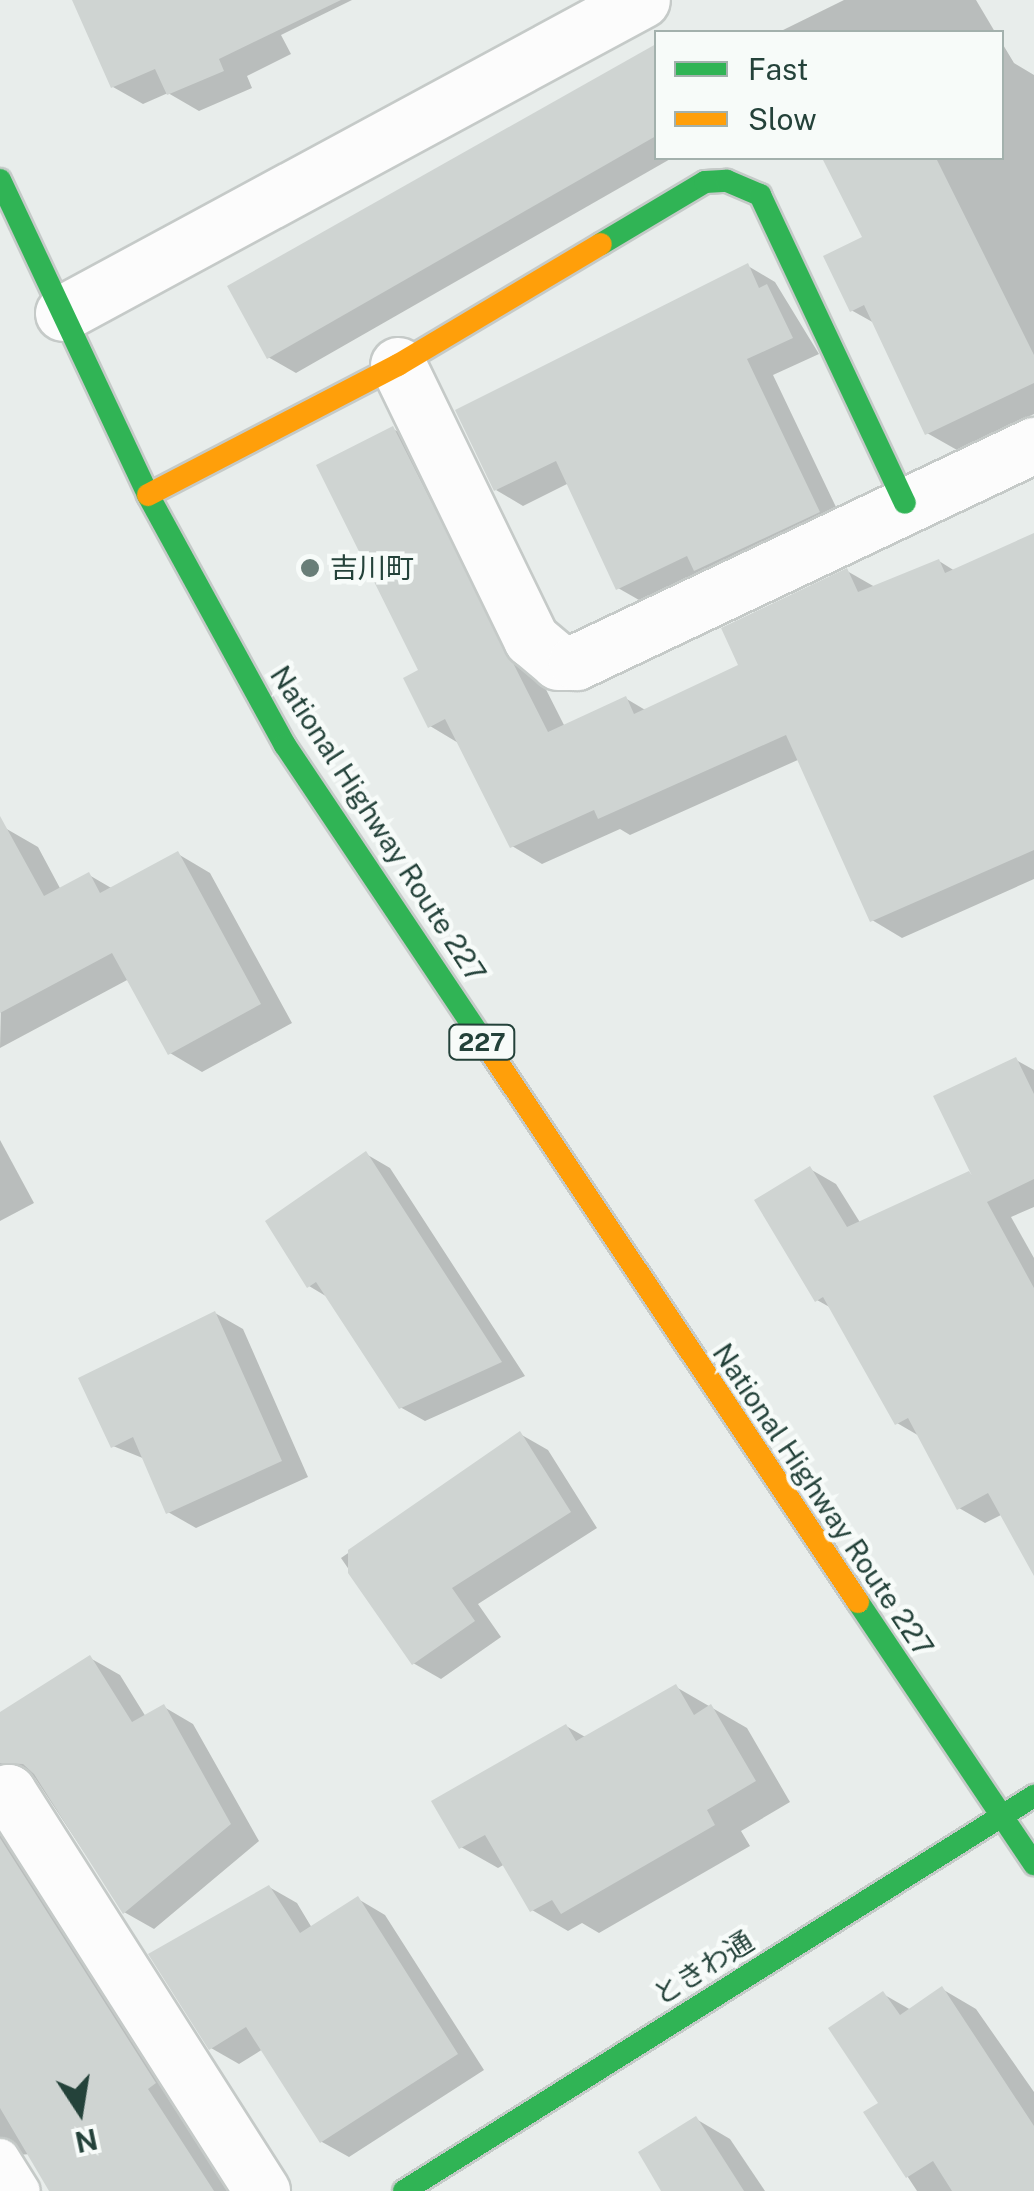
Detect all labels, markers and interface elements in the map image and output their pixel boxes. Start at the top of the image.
legend [654,30,1004,160]
text: Fast [748,51,808,87]
text: Slow [748,101,817,137]
place label: 吉川町 [330,551,414,585]
marker: 吉川町 [299,557,321,579]
street label: National Highway Route 227 [263,660,493,988]
road number: 227 [447,1022,517,1062]
street label: National Highway Route 227 [706,1337,940,1663]
street label: ときわ通 [647,1924,759,2012]
north arrow [30,2061,130,2161]
text: N [72,2122,100,2159]

